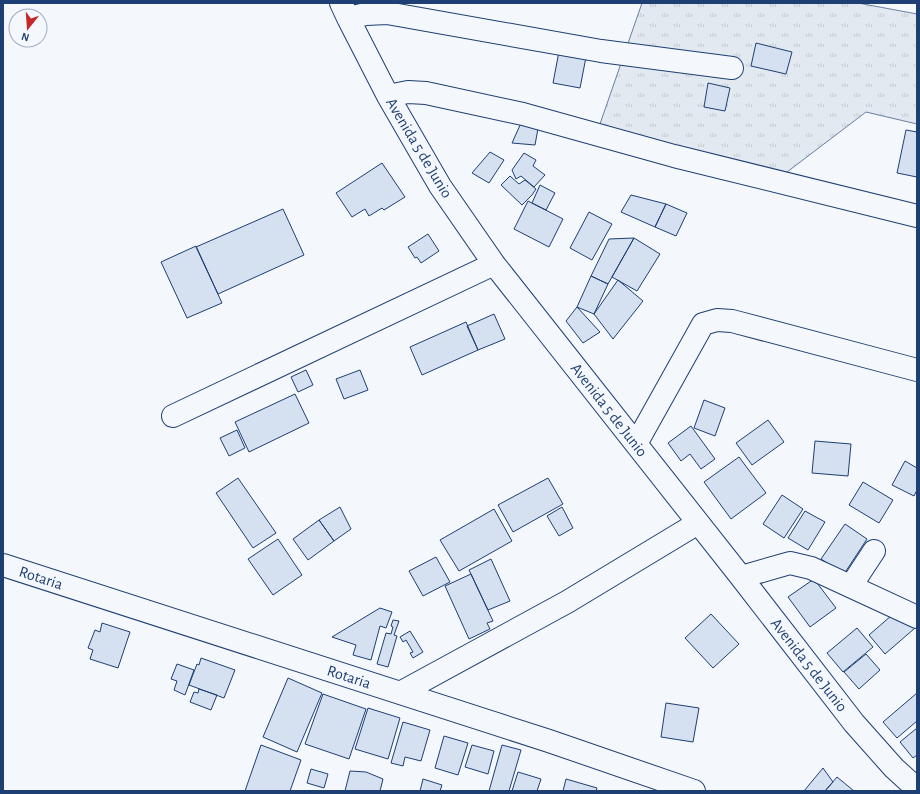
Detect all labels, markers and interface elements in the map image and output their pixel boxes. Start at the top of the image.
north arrow [8,8,48,48]
text: N [20,31,30,43]
street label: Avenida 5 de Junio [383,95,455,201]
street label: Avenida 5 de Junio [568,360,650,460]
street label: Rotaria [17,563,65,593]
street label: Avenida 5 de Junio [768,615,850,715]
street label: Rotaria [325,662,373,692]

